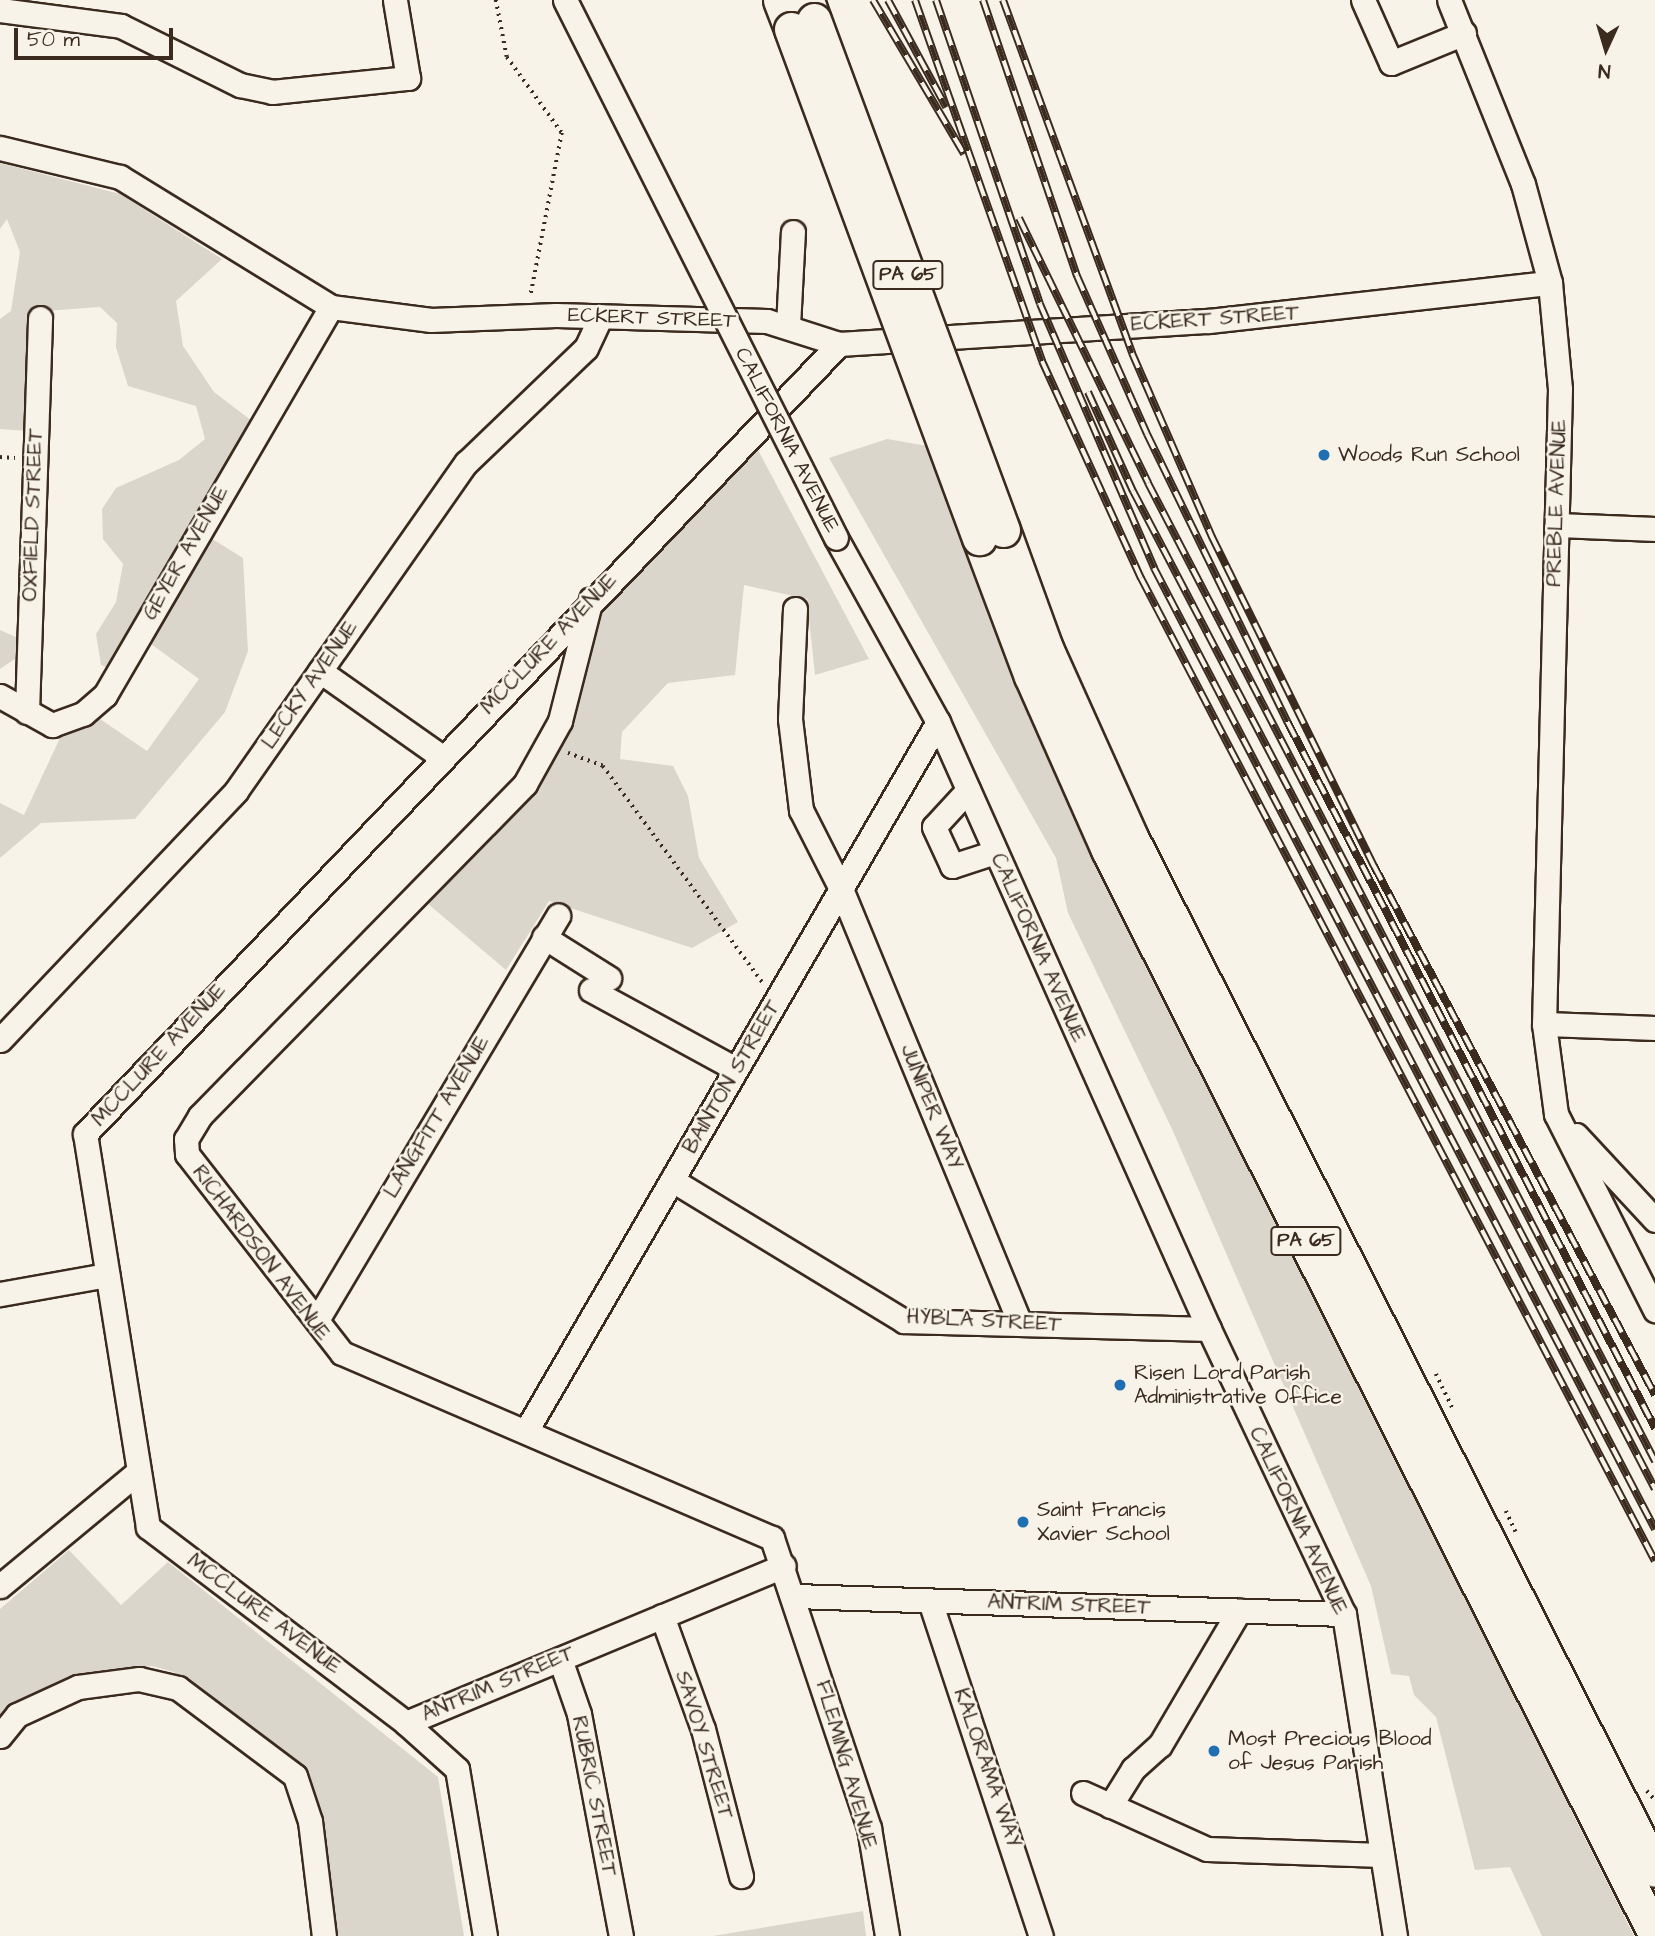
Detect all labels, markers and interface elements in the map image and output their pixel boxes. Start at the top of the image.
scale bar [18,14,177,58]
north arrow [1571,14,1641,84]
text: 50 m [27,25,80,54]
text: N [1598,57,1611,84]
road number: PA 65 [871,260,945,290]
street label: ECKERT STREET [1130,301,1300,337]
street label: ECKERT STREET [567,302,737,334]
street label: CALIFORNIA AVENUE [729,343,845,537]
street label: PREBLE AVENUE [1541,419,1573,587]
street label: OXFIELD STREET [17,428,49,602]
place label: Woods Run School [1338,442,1520,468]
marker: Woods Run School [1316,447,1332,463]
street label: GEYER AVENUE [137,482,235,624]
street label: MCCLURE AVENUE [475,568,623,720]
street label: LECKY AVENUE [256,616,364,754]
street label: CALIFORNIA AVENUE [985,850,1091,1046]
street label: MCCLURE AVENUE [86,979,232,1131]
street label: BAINTON STREET [678,996,786,1158]
street label: LANGFITT AVENUE [379,1031,495,1203]
street label: JUNIPER WAY [894,1041,968,1173]
street label: RICHARDSON AVENUE [187,1160,335,1346]
road number: PA 65 [1269,1226,1343,1256]
street label: HYBLA STREET [906,1304,1062,1338]
place label: Risen Lord Parish Administrative Office [1134,1360,1342,1410]
marker: Risen Lord Parish Administrative Office [1112,1377,1128,1393]
street label: CALIFORNIA AVENUE [1243,1423,1353,1619]
place label: Saint Francis Xavier School [1037,1497,1170,1547]
marker: Saint Francis Xavier School [1015,1514,1031,1530]
street label: MCCLURE AVENUE [182,1548,346,1680]
street label: ANTRIM STREET [987,1590,1151,1620]
street label: ANTRIM STREET [418,1641,578,1727]
street label: SAVOY STREET [670,1668,738,1822]
street label: FLEMING AVENUE [810,1678,882,1852]
street label: KALORAMA WAY [948,1685,1026,1851]
street label: RUBRIC STREET [566,1714,622,1878]
place label: Most Precious Blood of Jesus Parish [1228,1726,1431,1776]
marker: Most Precious Blood of Jesus Parish [1206,1743,1222,1759]

